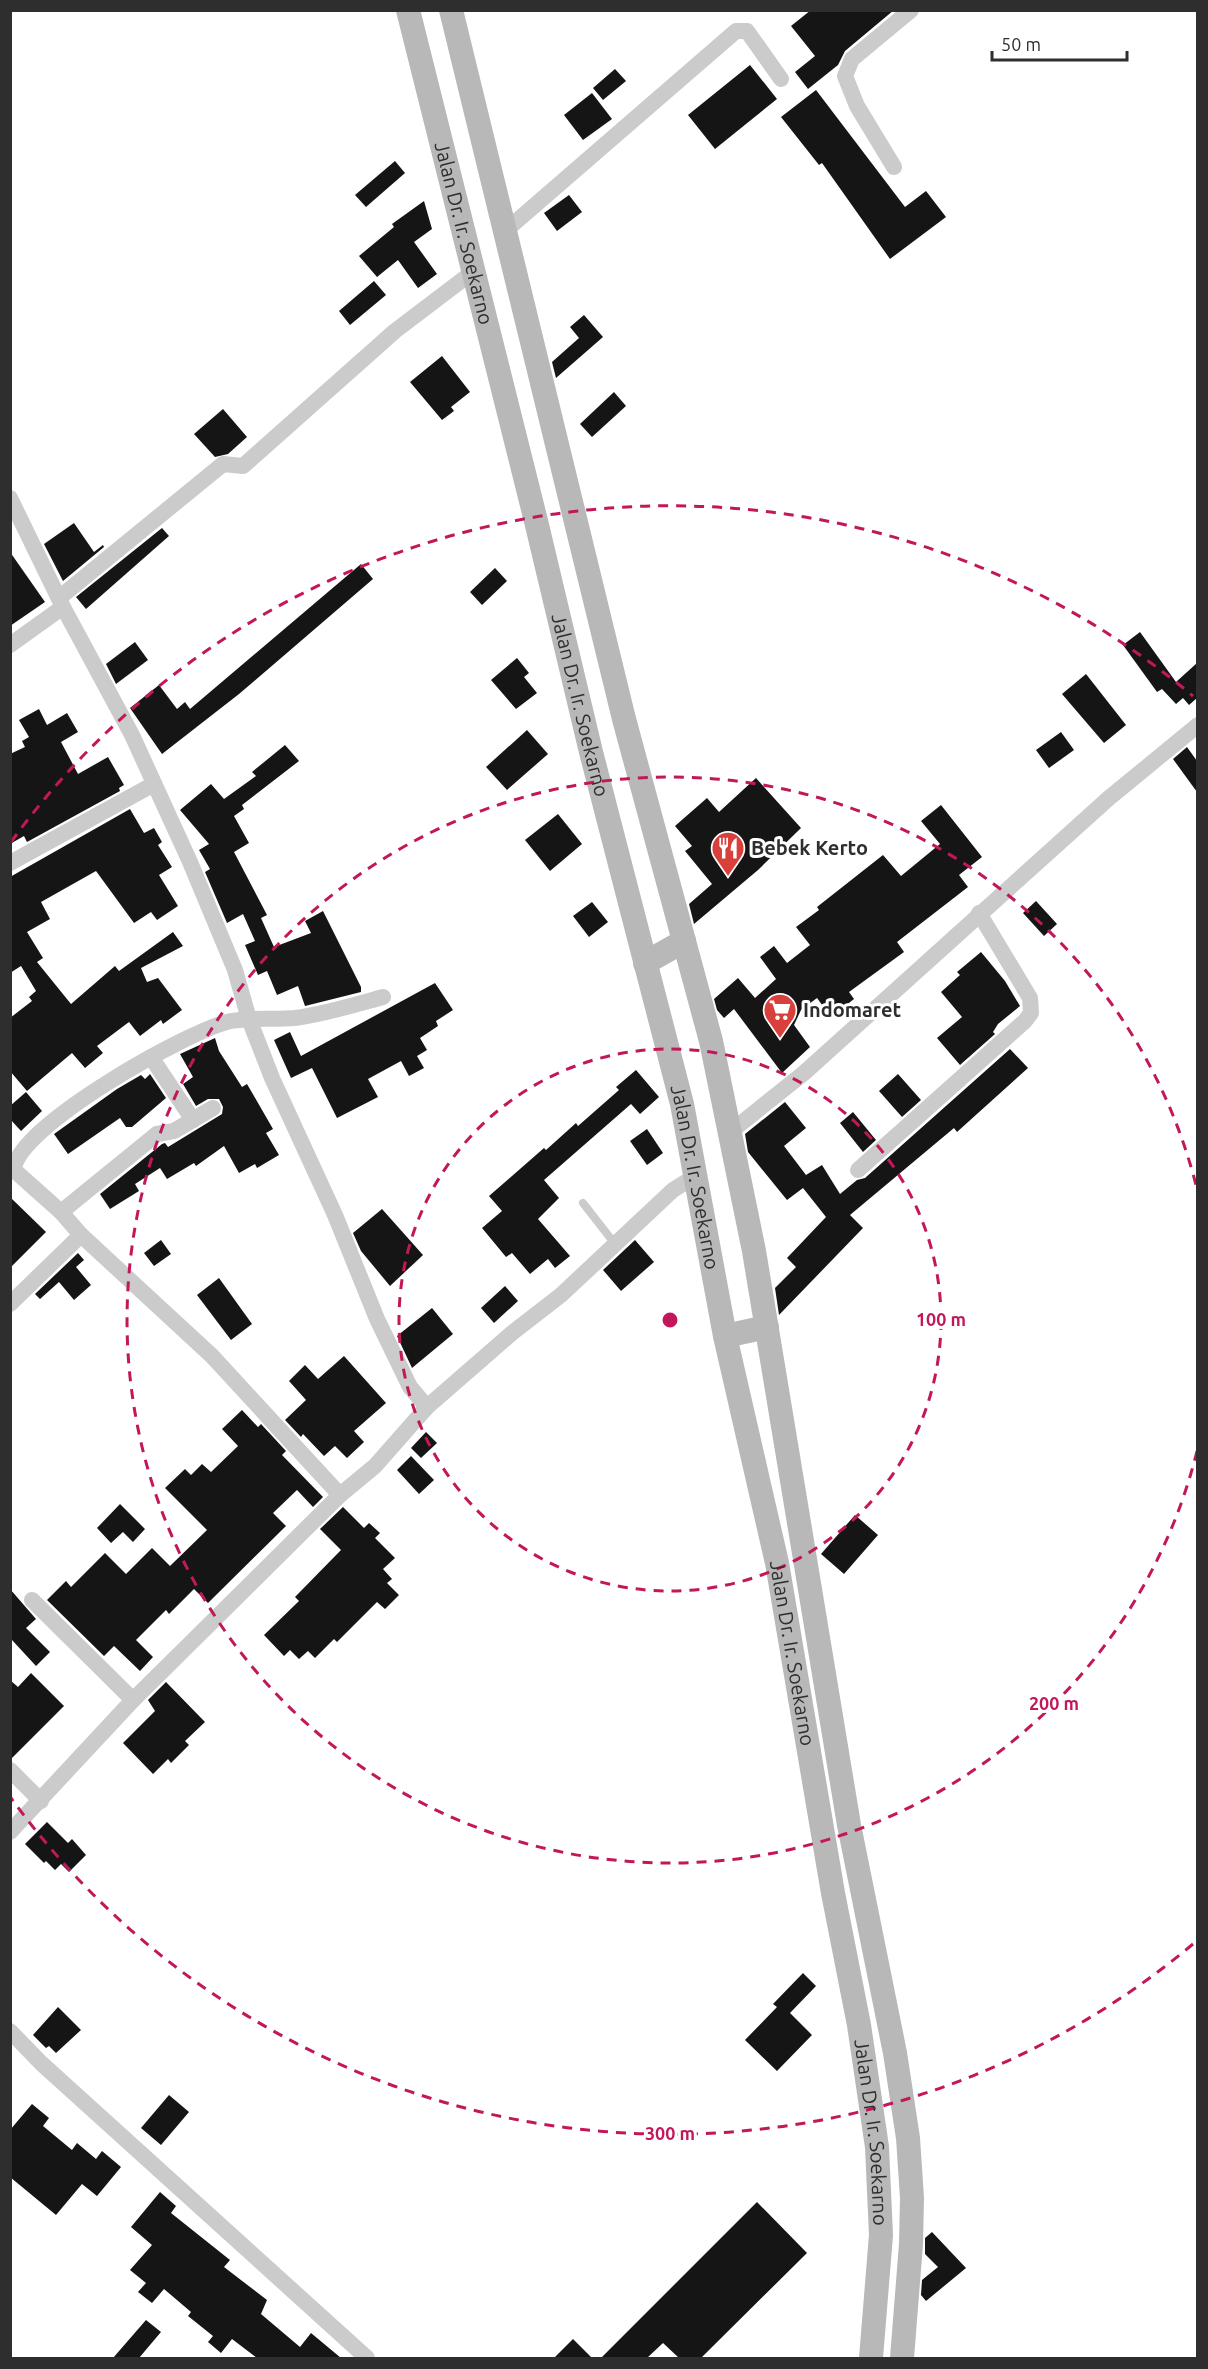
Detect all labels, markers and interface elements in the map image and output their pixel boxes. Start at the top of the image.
scale bar [992,24,1127,62]
text: 50 m [1001,34,1041,54]
street label: Jalan Dr. Ir. Soekarno [430,139,498,327]
street label: Jalan Dr. Ir. Soekarno [547,611,614,799]
restaurant icon: Bebek Kerto [710,830,746,877]
place label: Bebek Kerto [751,836,868,859]
supermarket icon: Indomaret [762,992,798,1039]
place label: Indomaret [803,998,901,1021]
street label: Jalan Dr. Ir. Soekarno [666,1082,724,1271]
text: 100 m [916,1309,966,1329]
centre of rings [660,1310,680,1330]
street label: Jalan Dr. Ir. Soekarno [766,1559,820,1747]
text: 200 m [1029,1693,1079,1713]
street label: Jalan Dr. Ir. Soekarno [850,2037,893,2226]
text: 300 m [645,2123,695,2143]

